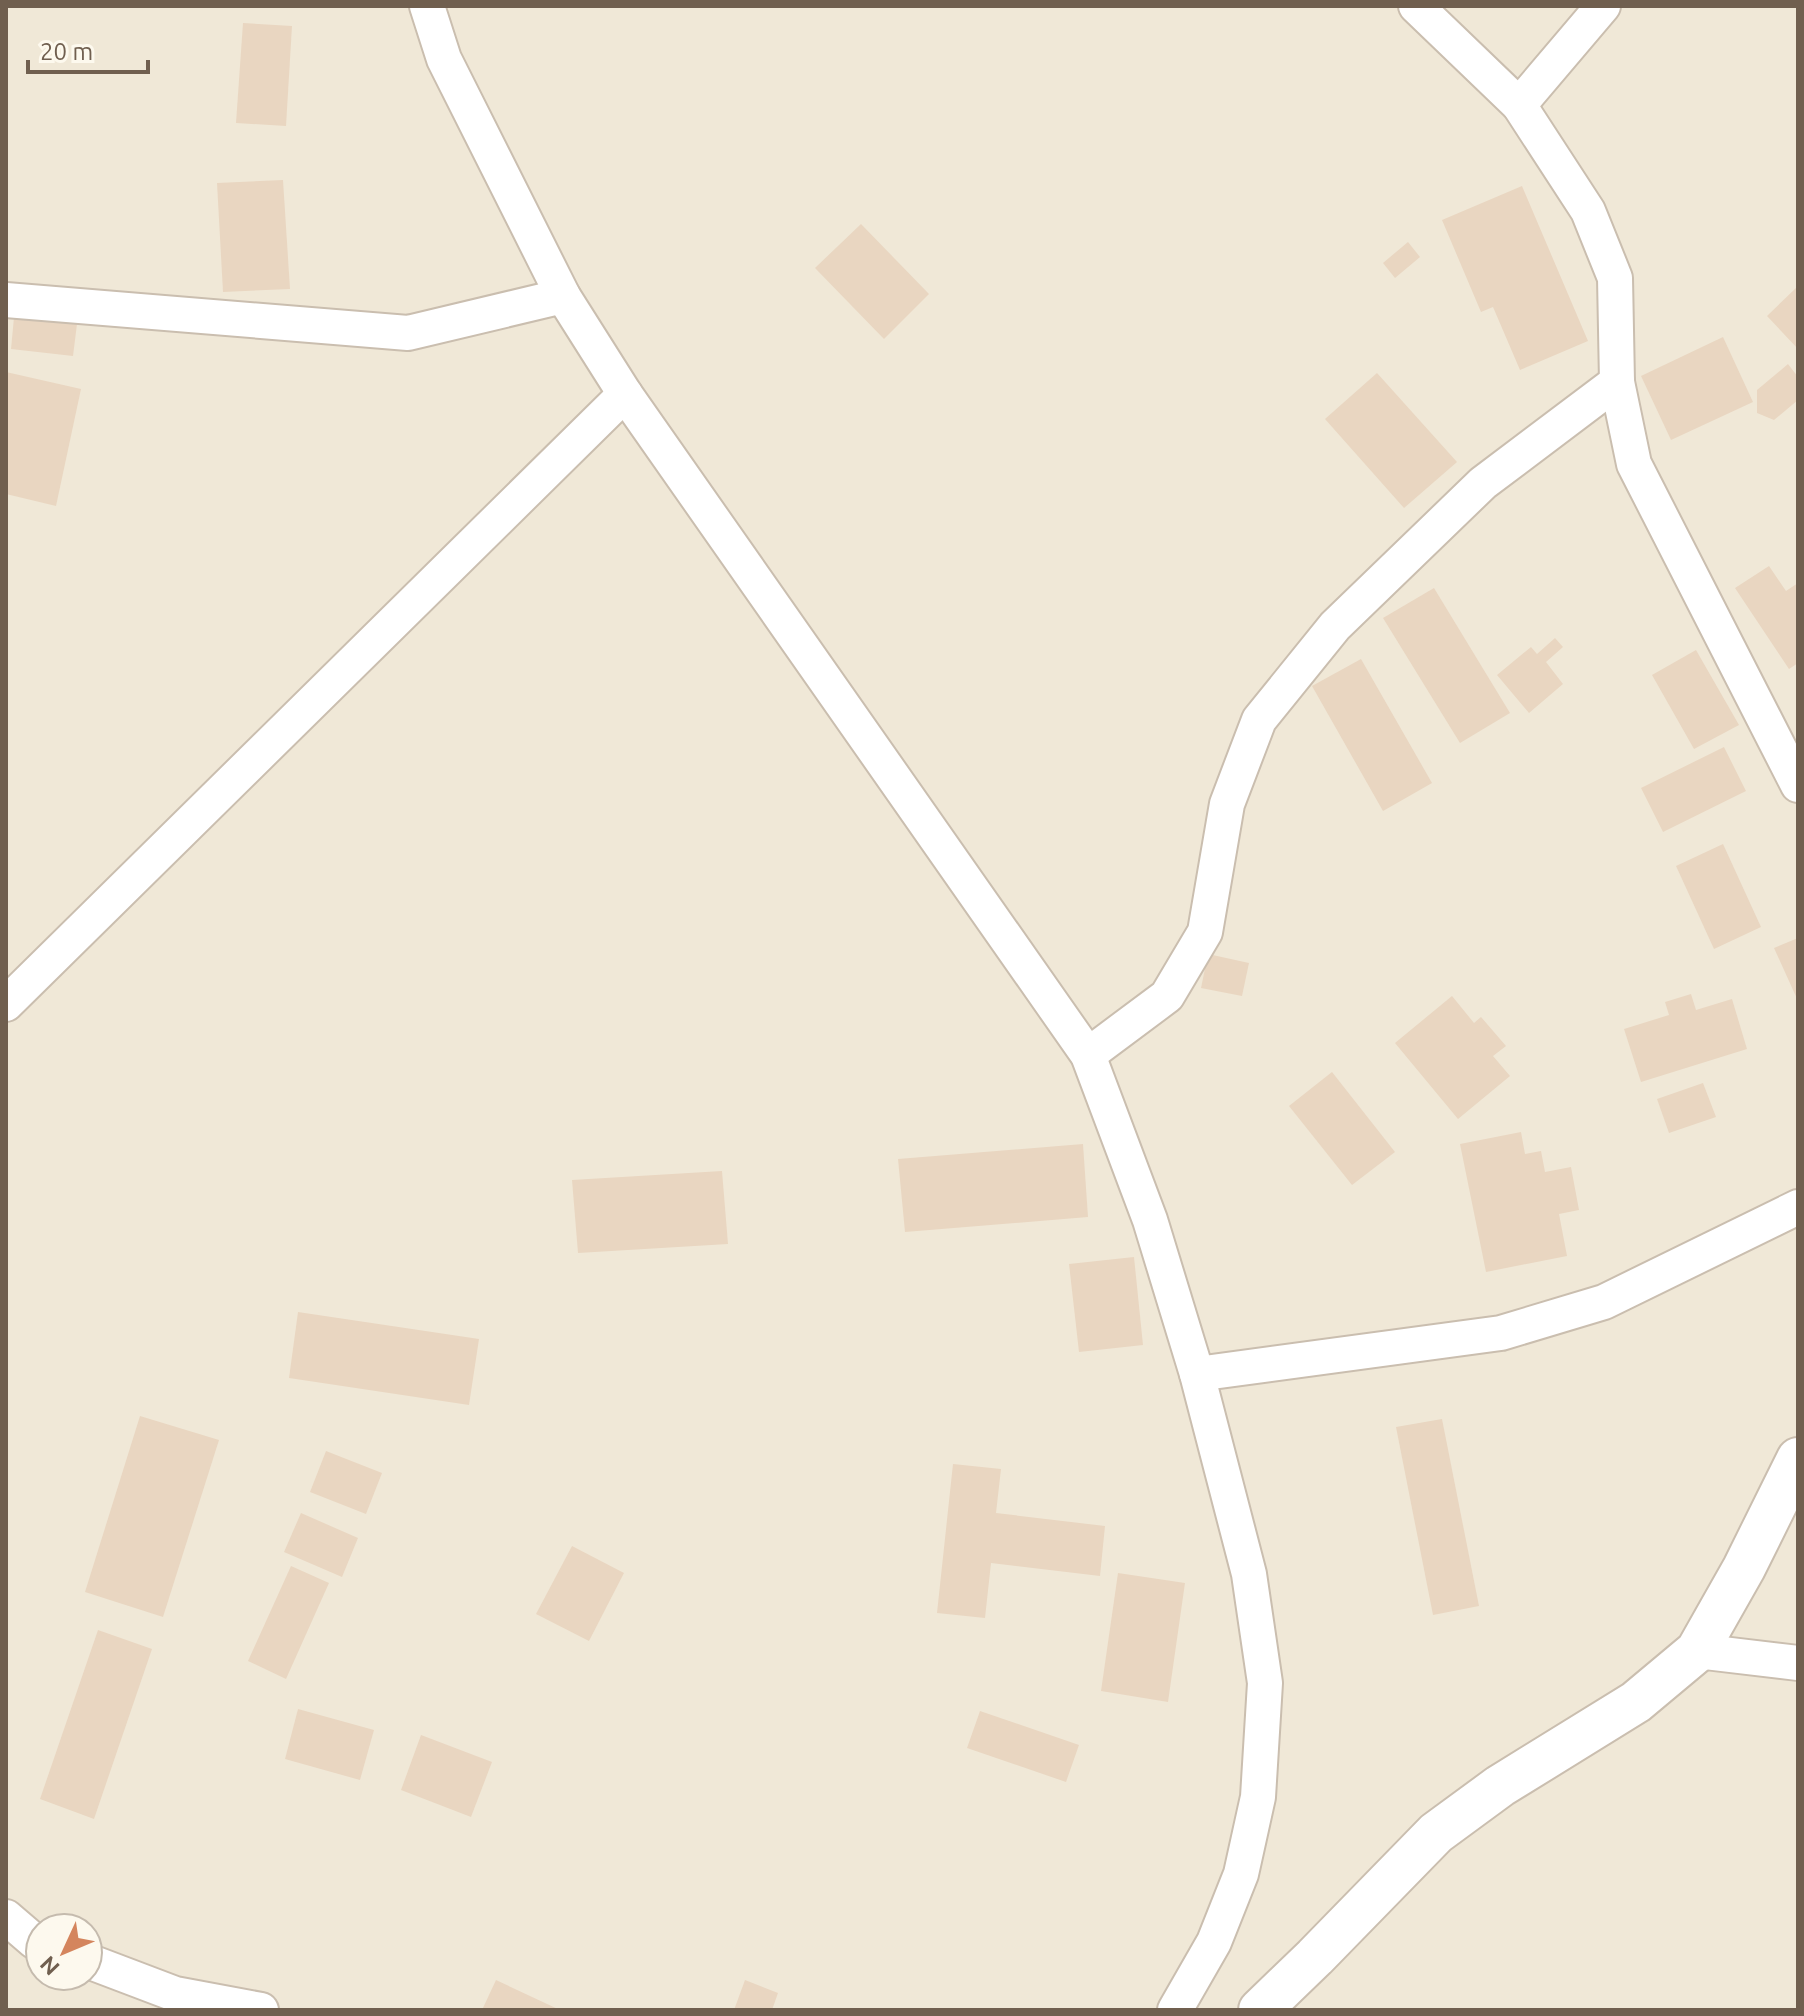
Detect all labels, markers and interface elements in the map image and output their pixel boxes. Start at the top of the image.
scale bar [28,24,148,74]
text: 20 m [40,38,93,65]
north arrow [24,1912,104,1992]
text: N [35,1952,64,1981]

